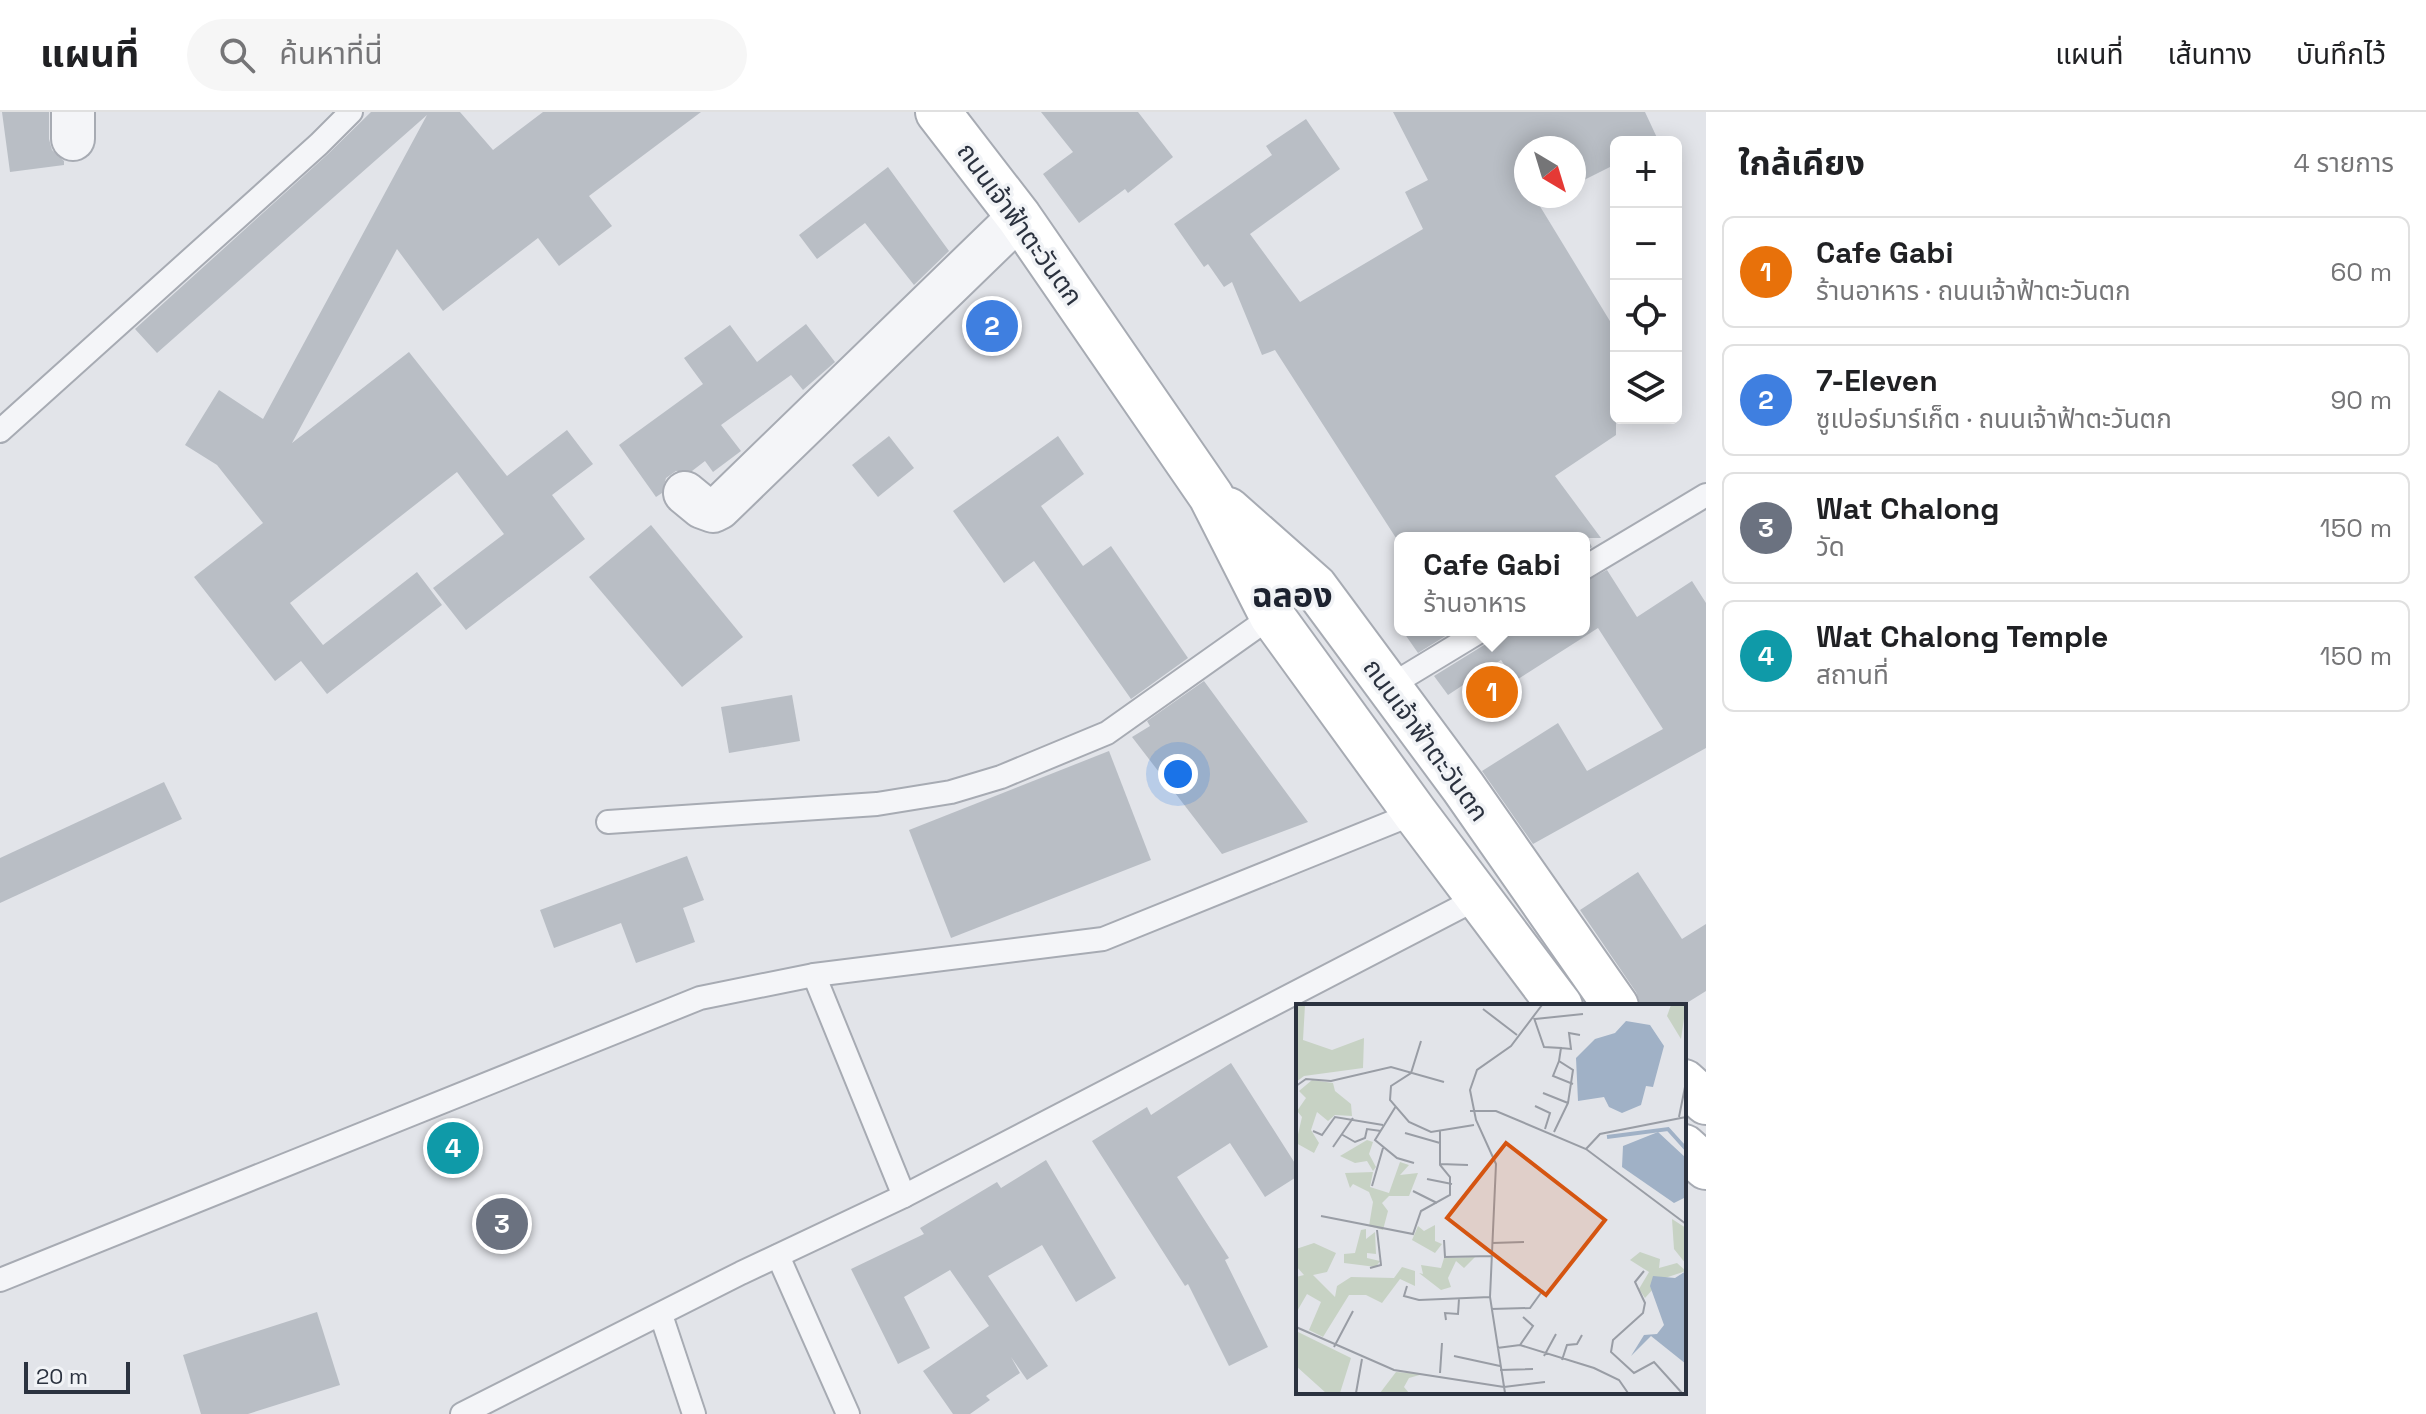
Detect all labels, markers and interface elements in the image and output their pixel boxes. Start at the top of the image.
search box [187,19,747,91]
text: แผนที่ [40,30,139,78]
icon: search [215,33,259,77]
text: ค้นหาที่นี่ [279,34,383,73]
text: แผนที่ [2055,36,2123,72]
text: เส้นทาง [2167,36,2252,72]
text: บันทึกไว้ [2296,36,2386,72]
street label: ถนนเจ้าฟ้าตะวันตก [949,136,1091,312]
north arrow [1514,136,1586,208]
map controls [1610,136,1682,424]
button: + [1610,136,1682,208]
text: ใกล้เคียง [1738,142,1865,185]
text: 4 รายการ [2294,146,2394,180]
button: − [1610,208,1682,280]
text: Cafe Gabi [1816,233,1953,272]
text: 1 [1760,255,1772,289]
text: 60 m [2330,255,2392,289]
text: ร้านอาหาร · ถนนเจ้าฟ้าตะวันตก [1816,274,2131,308]
button: locate [1610,280,1682,352]
pin: 2 [966,296,1018,356]
button: layers [1610,352,1682,424]
text: 7-Eleven [1816,361,1938,400]
text: 2 [1758,383,1774,417]
text: 90 m [2330,383,2392,417]
text: ซูเปอร์มาร์เก็ต · ถนนเจ้าฟ้าตะวันตก [1816,402,2172,436]
text: Wat Chalong [1816,489,1999,528]
text: 3 [1758,511,1774,545]
text: 150 m [2320,511,2392,545]
text: วัด [1816,530,1845,564]
popup [1394,532,1590,636]
text: Cafe Gabi [1423,545,1561,584]
district label: ฉลอง [1251,574,1333,617]
text: ร้านอาหาร [1423,586,1526,620]
text: Wat Chalong Temple [1816,617,2108,656]
text: 4 [1758,639,1774,673]
text: 150 m [2320,639,2392,673]
street label: ถนนเจ้าฟ้าตะวันตก [1355,652,1497,828]
text: สถานที่ [1816,658,1889,692]
pin: 1 [1466,662,1518,722]
your location [1158,754,1198,794]
inset map [1296,1004,1686,1394]
pin: 4 [427,1118,479,1178]
pin: 3 [476,1194,528,1254]
scale bar [24,1358,130,1394]
text: 20 m [36,1362,88,1390]

